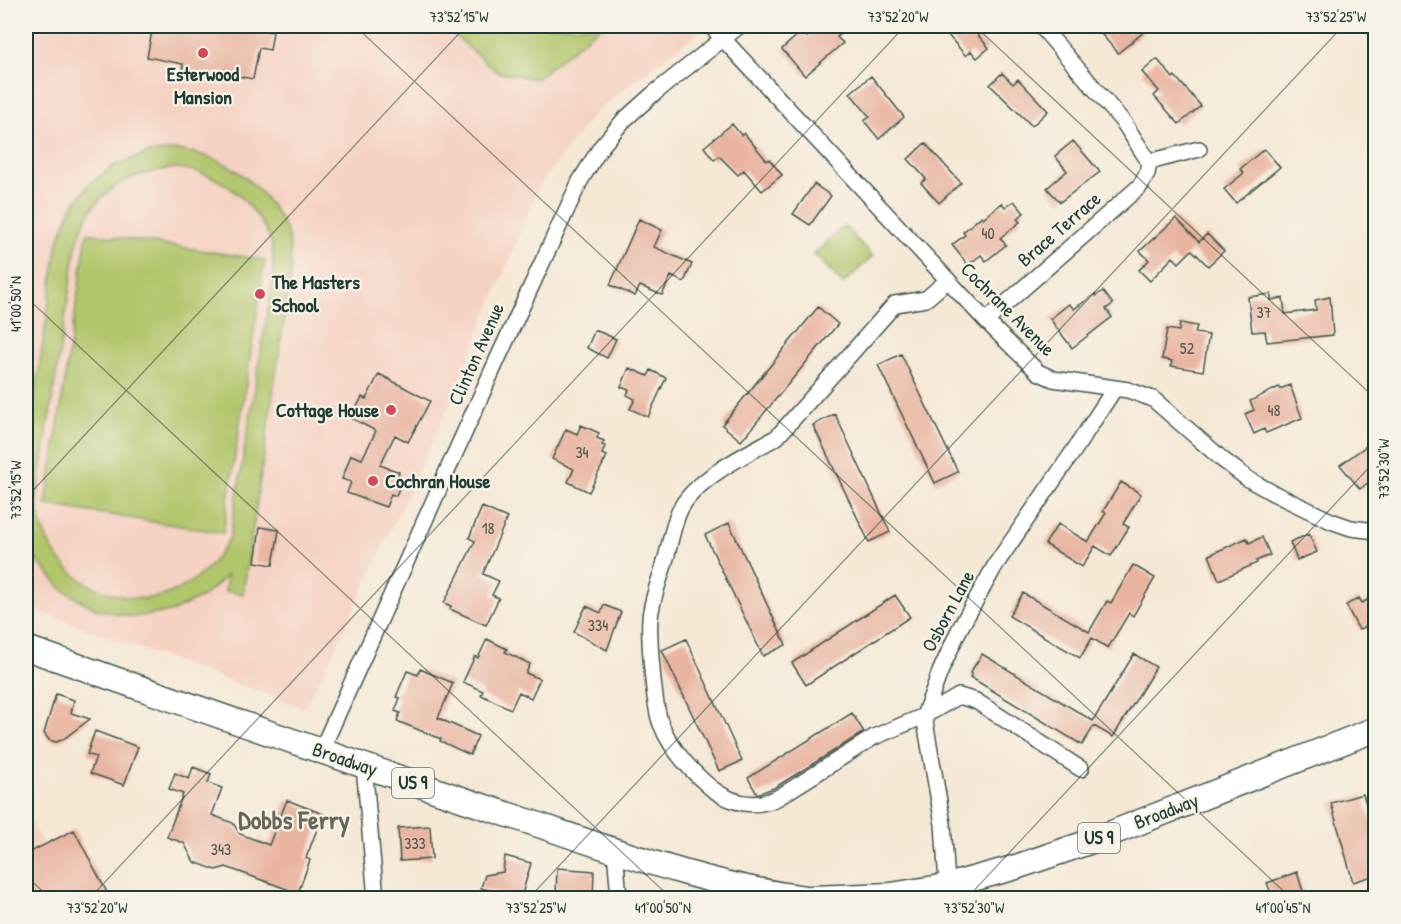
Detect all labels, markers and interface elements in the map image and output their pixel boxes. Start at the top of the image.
text: 73°52'15"W [429,6,489,27]
text: 73°52'20"W [868,6,929,27]
text: 73°52'25"W [1306,6,1367,27]
marker: Esterwood Mansion [196,46,210,60]
place label: Esterwood Mansion [167,60,239,110]
street label: Brace Terrace [1011,185,1106,272]
house number: 40 [981,222,995,244]
street label: Cochrane Avenue [955,256,1061,362]
place label: The Masters School [271,268,360,318]
text: 41°00'50"N [5,276,26,332]
marker: The Masters School [253,287,267,301]
street label: Clinton Avenue [441,298,510,409]
house number: 37 [1256,301,1272,323]
house number: 52 [1180,337,1195,359]
place label: Cottage House [276,396,379,424]
house number: 48 [1268,399,1281,421]
marker: Cottage House [384,403,398,417]
text: 73°52'30"W [1373,438,1394,499]
house number: 34 [575,441,589,463]
text: 73°52'15"W [5,460,26,520]
place label: Cochran House [385,467,490,494]
marker: Cochran House [366,474,380,488]
house number: 18 [482,517,494,539]
street label: Osborn Lane [915,565,980,656]
house number: 334 [588,614,608,636]
street label: Broadway [309,735,381,782]
road number: US 9 [392,768,434,798]
street label: Broadway [1130,786,1202,835]
district label: Dobbs Ferry [238,802,350,838]
road number: US 9 [1078,823,1120,853]
house number: 333 [404,832,426,854]
house number: 343 [211,838,231,860]
text: 73°52'20"W [67,897,128,918]
text: 73°52'25"W [506,897,567,918]
text: 41°00'50"N [635,897,691,918]
text: 73°52'30"W [944,897,1005,918]
text: 41°00'45"N [1256,897,1310,918]

